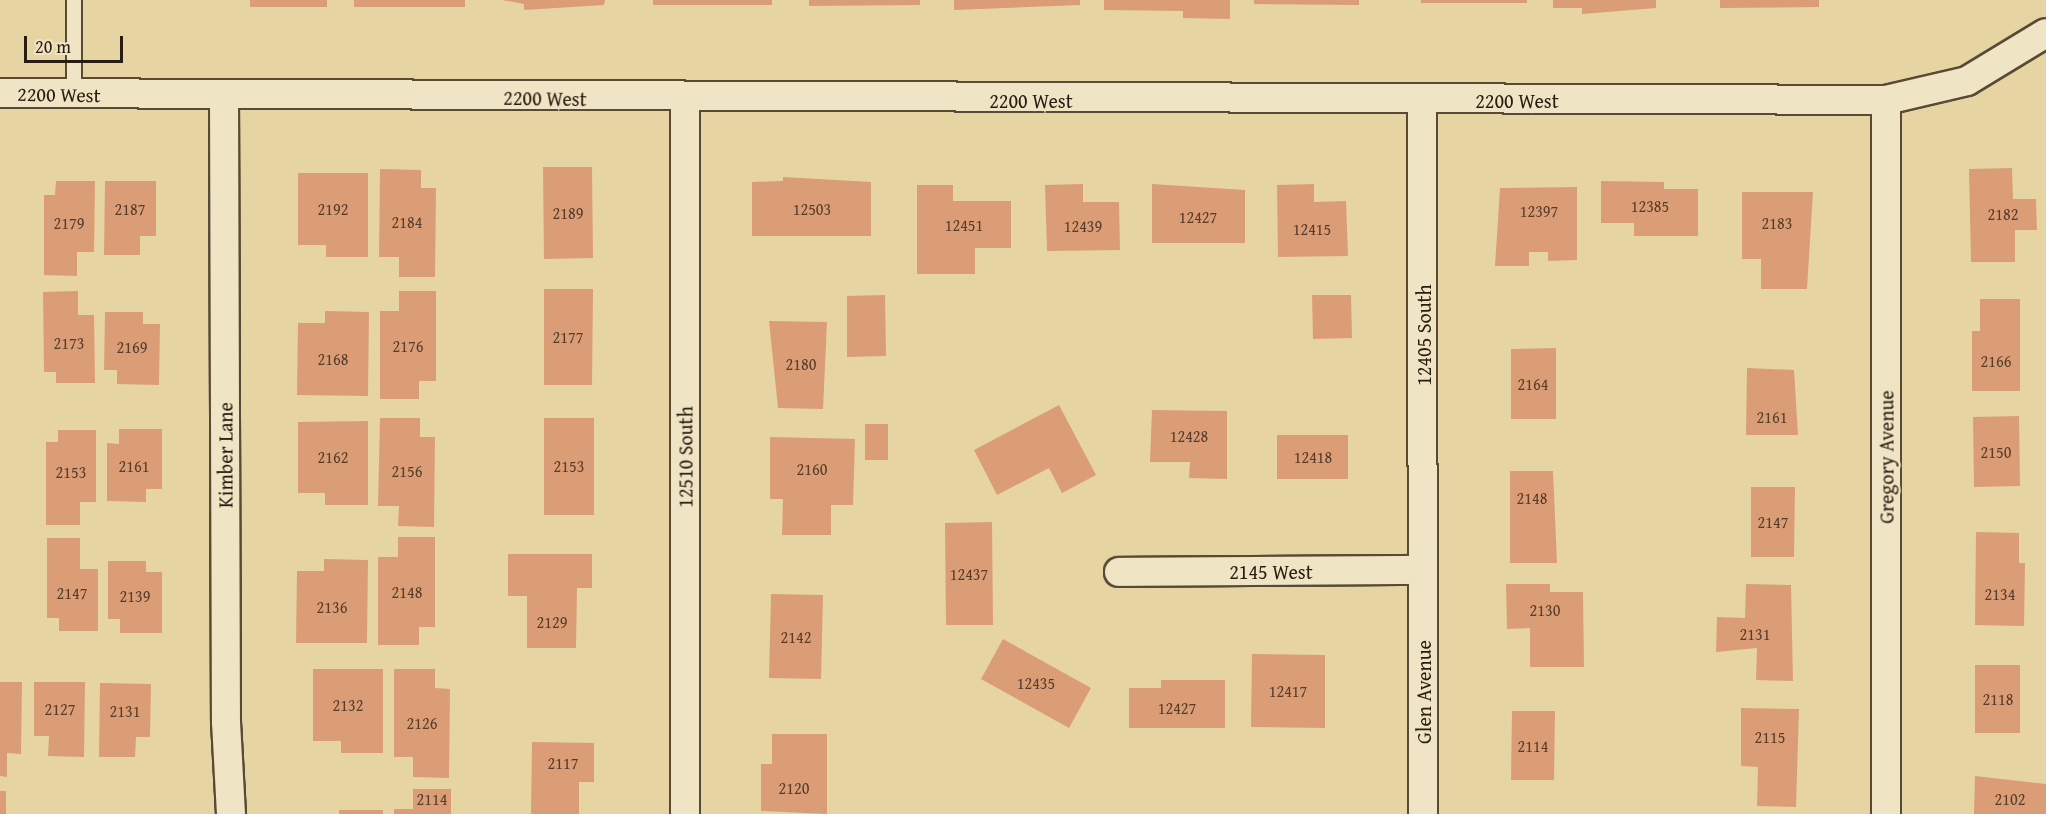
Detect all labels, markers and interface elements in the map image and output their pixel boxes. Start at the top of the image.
scale bar [27,24,126,62]
text: 20 m [35,33,71,60]
street label: 2200 West [17,81,101,107]
street label: 2200 West [503,85,587,111]
street label: 2200 West [989,88,1073,112]
street label: 2200 West [1475,88,1559,112]
house number: 12385 [1631,196,1669,216]
house number: 2187 [115,199,145,219]
house number: 2192 [318,199,348,219]
house number: 12503 [793,199,831,219]
house number: 12397 [1520,201,1558,221]
house number: 2189 [553,203,583,223]
house number: 2182 [1988,204,2018,224]
house number: 12427 [1179,207,1217,227]
house number: 2184 [392,212,422,232]
house number: 2179 [54,213,84,233]
house number: 2183 [1762,213,1792,233]
house number: 12451 [945,215,983,235]
house number: 12439 [1064,216,1102,236]
house number: 12415 [1293,219,1331,239]
street label: 12405 South [1411,284,1435,386]
house number: 2177 [553,327,583,347]
house number: 2173 [54,333,84,353]
house number: 2176 [393,336,423,356]
house number: 2169 [117,337,147,357]
house number: 2168 [318,349,348,369]
house number: 2166 [1981,351,2011,371]
house number: 2180 [786,354,816,374]
house number: 2164 [1518,374,1548,394]
street label: Gregory Avenue [1874,390,1898,524]
street label: Kimber Lane [213,402,237,508]
street label: 12510 South [673,406,697,508]
house number: 2161 [1757,407,1787,427]
house number: 12428 [1170,426,1208,446]
house number: 2150 [1981,442,2011,462]
house number: 2162 [318,447,348,467]
house number: 12418 [1294,447,1332,467]
house number: 2161 [119,456,149,476]
house number: 2153 [554,456,584,476]
house number: 2160 [797,459,827,479]
house number: 2156 [392,461,422,481]
house number: 2153 [56,462,86,482]
house number: 2148 [1517,488,1547,508]
house number: 2147 [1758,512,1788,532]
street label: 2145 West [1229,559,1313,583]
house number: 12437 [950,564,988,584]
house number: 2148 [392,582,422,602]
house number: 2147 [57,583,87,603]
house number: 2134 [1985,584,2015,604]
house number: 2139 [120,586,150,606]
house number: 2136 [317,597,347,617]
house number: 2130 [1530,600,1560,620]
house number: 2129 [537,612,567,632]
house number: 2131 [1740,624,1770,644]
house number: 2142 [781,627,811,647]
street label: Glen Avenue [1411,640,1435,744]
house number: 12435 [1017,673,1055,693]
house number: 12417 [1269,681,1307,701]
house number: 2118 [1983,689,2013,709]
house number: 2132 [333,695,363,715]
house number: 12427 [1158,698,1196,718]
house number: 2127 [45,699,75,719]
house number: 2131 [110,701,140,721]
house number: 2126 [407,713,437,733]
house number: 2115 [1755,727,1785,747]
house number: 2114 [1518,736,1548,756]
house number: 2117 [548,753,578,773]
house number: 2120 [779,778,809,798]
house number: 2114 [417,789,447,809]
house number: 2102 [1995,789,2025,809]

